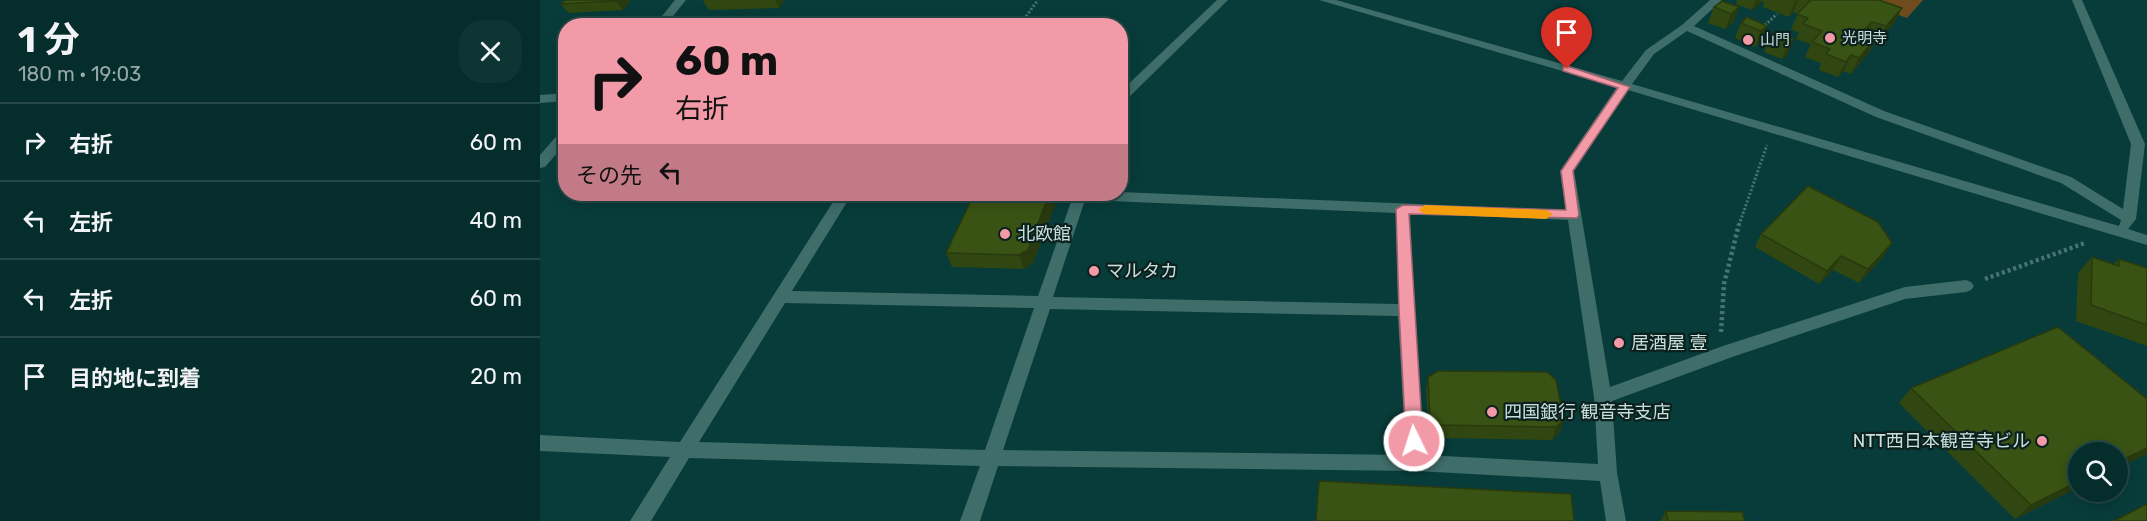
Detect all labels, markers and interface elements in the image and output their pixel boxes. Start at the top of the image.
pin [1541,7,1592,69]
icon: arrive [1550,16,1583,49]
text: 1 分 [18,18,80,61]
button: close [459,20,522,83]
place label: 光明寺 [1842,29,1887,47]
place label: 山門 [1760,31,1790,49]
marker: 光明寺 [1823,31,1837,45]
marker: 山門 [1741,33,1755,47]
text: 60 m [675,36,778,86]
icon: right [576,42,654,120]
text: 180 m · 19:03 [18,62,141,86]
text: 右折 [675,93,729,125]
icon: right [18,126,51,159]
text: 60 m [470,129,522,156]
text: 右折 [69,131,113,158]
icon: left [654,156,687,189]
text: その先 [576,162,642,189]
icon: left [18,204,51,237]
text: 40 m [469,207,522,234]
text: 左折 [69,209,113,236]
place label: 北欧館 [1017,223,1071,245]
marker: 北欧館 [998,227,1012,241]
place label: マルタカ [1106,260,1178,282]
marker: マルタカ [1087,264,1101,278]
icon: left [18,282,51,315]
text: 60 m [470,285,522,312]
text: 左折 [69,287,113,314]
place label: 居酒屋 壹 [1631,332,1707,354]
marker: 居酒屋 壹 [1612,336,1626,350]
icon: arrive [18,360,51,393]
text: 20 m [470,363,522,390]
text: 目的地に到着 [69,365,201,392]
place label: 四国銀行 観音寺支店 [1504,401,1670,423]
marker: 四国銀行 観音寺支店 [1485,405,1499,419]
position arrow [1382,409,1446,473]
place label: NTT西日本観音寺ビル [1853,430,2030,452]
marker: NTT西日本観音寺ビル [2035,434,2049,448]
map controls [2068,442,2128,502]
button: search [2068,442,2128,502]

